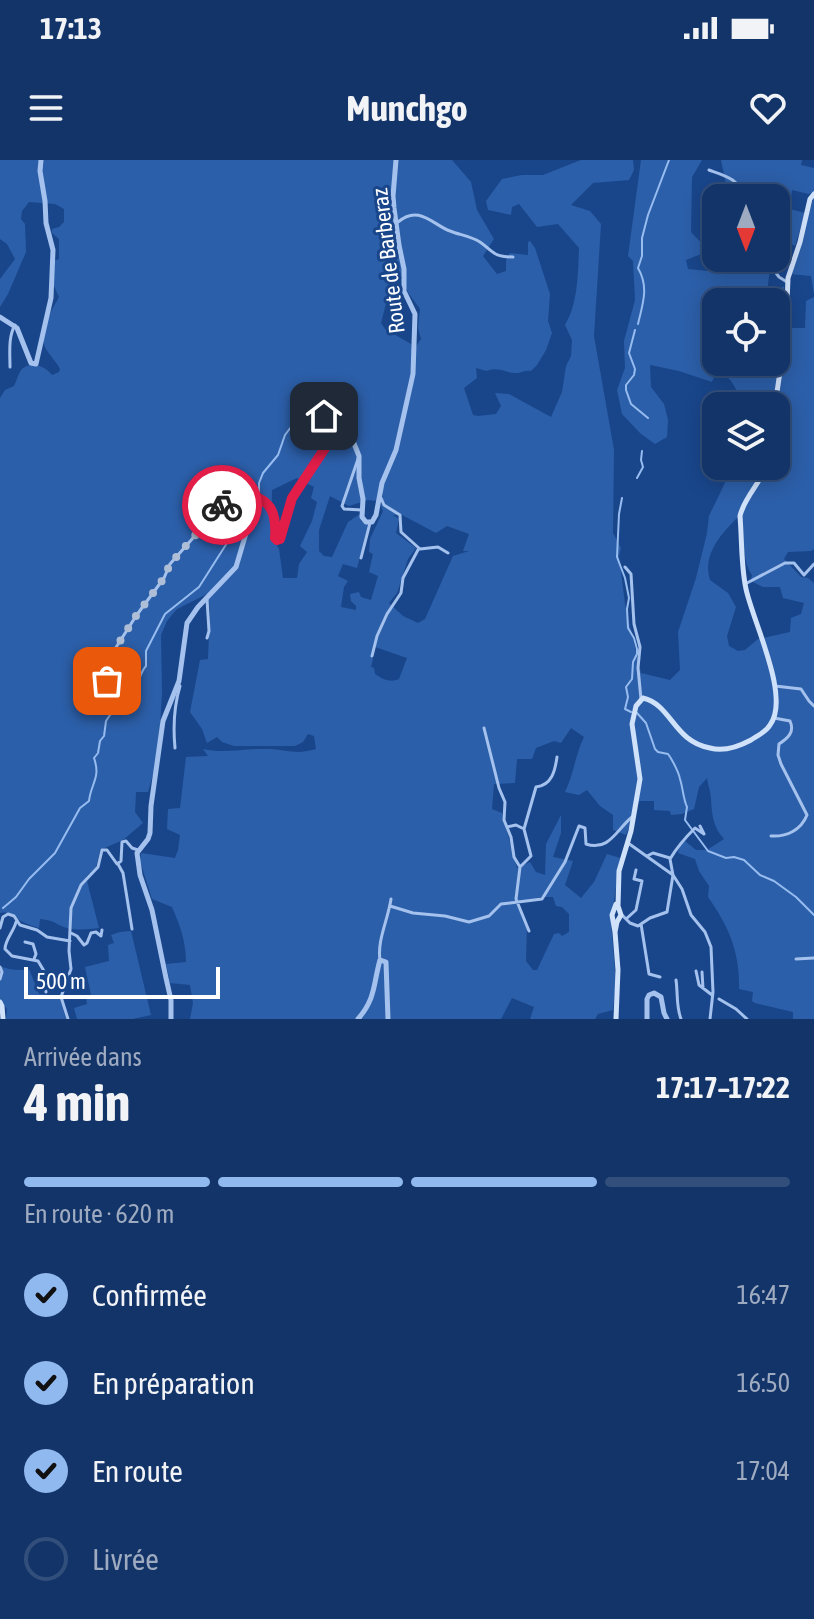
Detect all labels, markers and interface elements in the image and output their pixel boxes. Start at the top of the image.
text: 17:13 [40,11,102,45]
icon: menu [24,86,68,130]
icon: heart [746,86,790,130]
text: Munchgo [346,87,468,129]
north arrow [702,184,790,272]
map controls [702,184,790,480]
street label: Route de Barberaz [366,187,410,335]
button: locate [702,288,790,376]
pin [290,382,358,450]
button: layers [702,392,790,480]
icon: home [302,394,346,438]
courier [182,465,262,545]
icon: bike [200,483,244,527]
pin [73,647,141,715]
icon: bag [85,659,129,703]
scale bar [24,963,220,999]
text: 500 m [36,968,86,994]
text: Arrivée dans [24,1042,142,1072]
text: 17:17–17:22 [656,1070,790,1104]
text: 4 min [24,1072,130,1132]
text: En route · 620 m [24,1199,174,1229]
icon: check [24,1273,68,1317]
text: Confirmée [92,1278,207,1312]
text: 16:47 [736,1280,790,1310]
icon: check [24,1361,68,1405]
text: En préparation [92,1366,255,1400]
text: 16:50 [736,1368,790,1398]
icon: check [24,1449,68,1493]
text: En route [92,1454,183,1488]
text: 17:04 [736,1456,790,1486]
text: Livrée [92,1542,159,1576]

